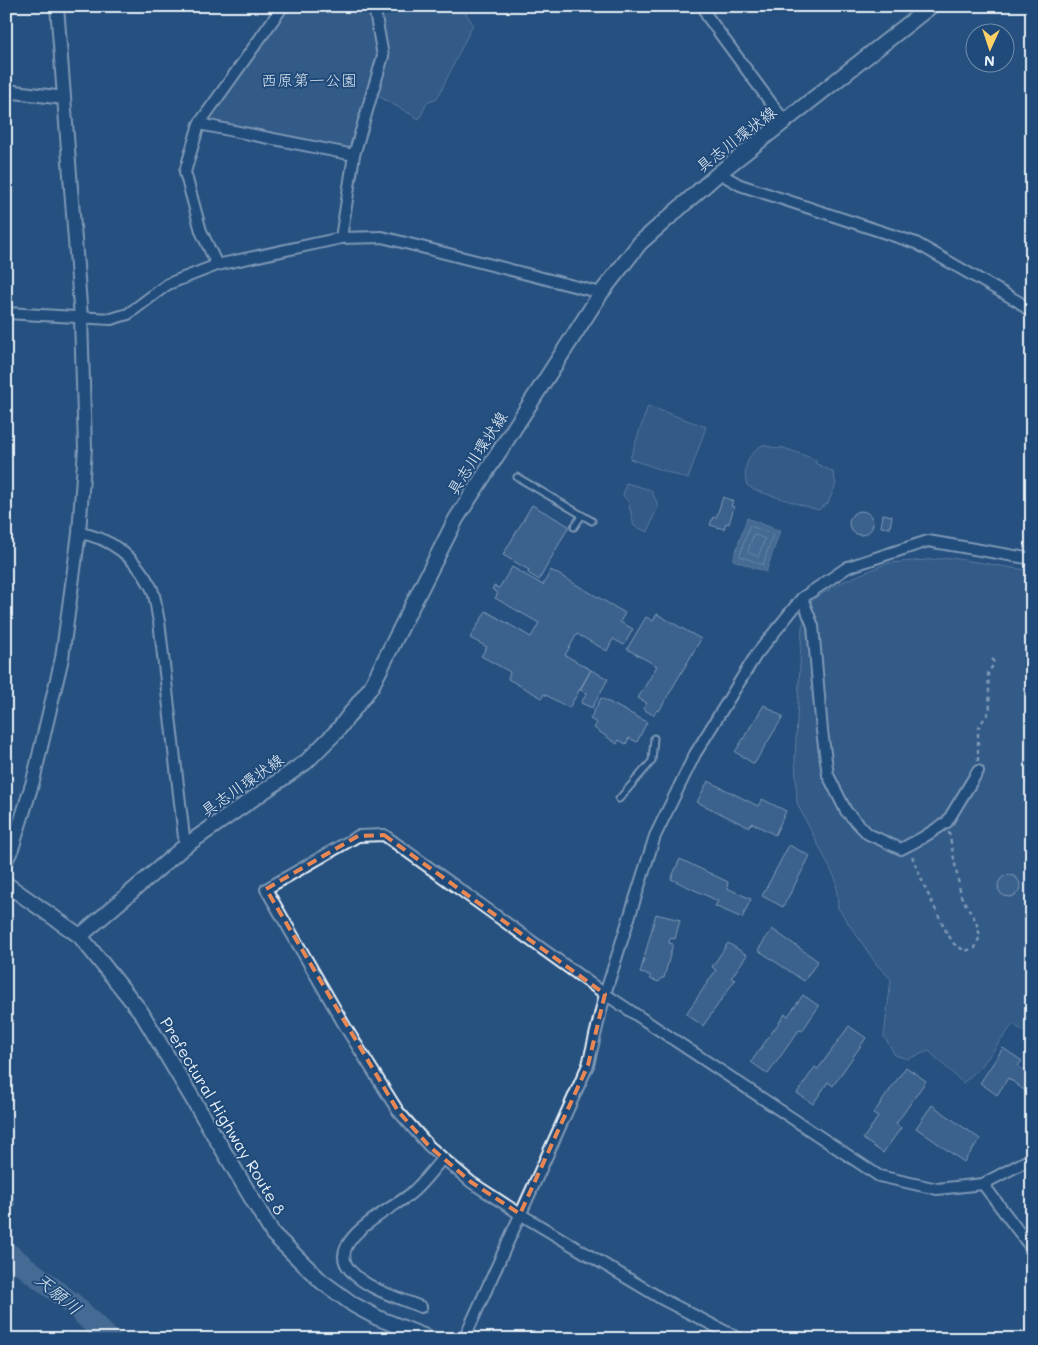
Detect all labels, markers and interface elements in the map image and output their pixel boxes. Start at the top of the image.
north arrow [966,22,1016,72]
text: N [983,52,995,71]
park label: 西原第一公園 [261,69,357,90]
street label: 具志川環状線 [691,101,780,176]
street label: 具志川環状線 [442,407,512,499]
street label: 具志川環状線 [196,748,287,821]
street label: Prefectural Highway Route 8 [156,1013,291,1219]
water label: 天願川 [30,1267,87,1320]

